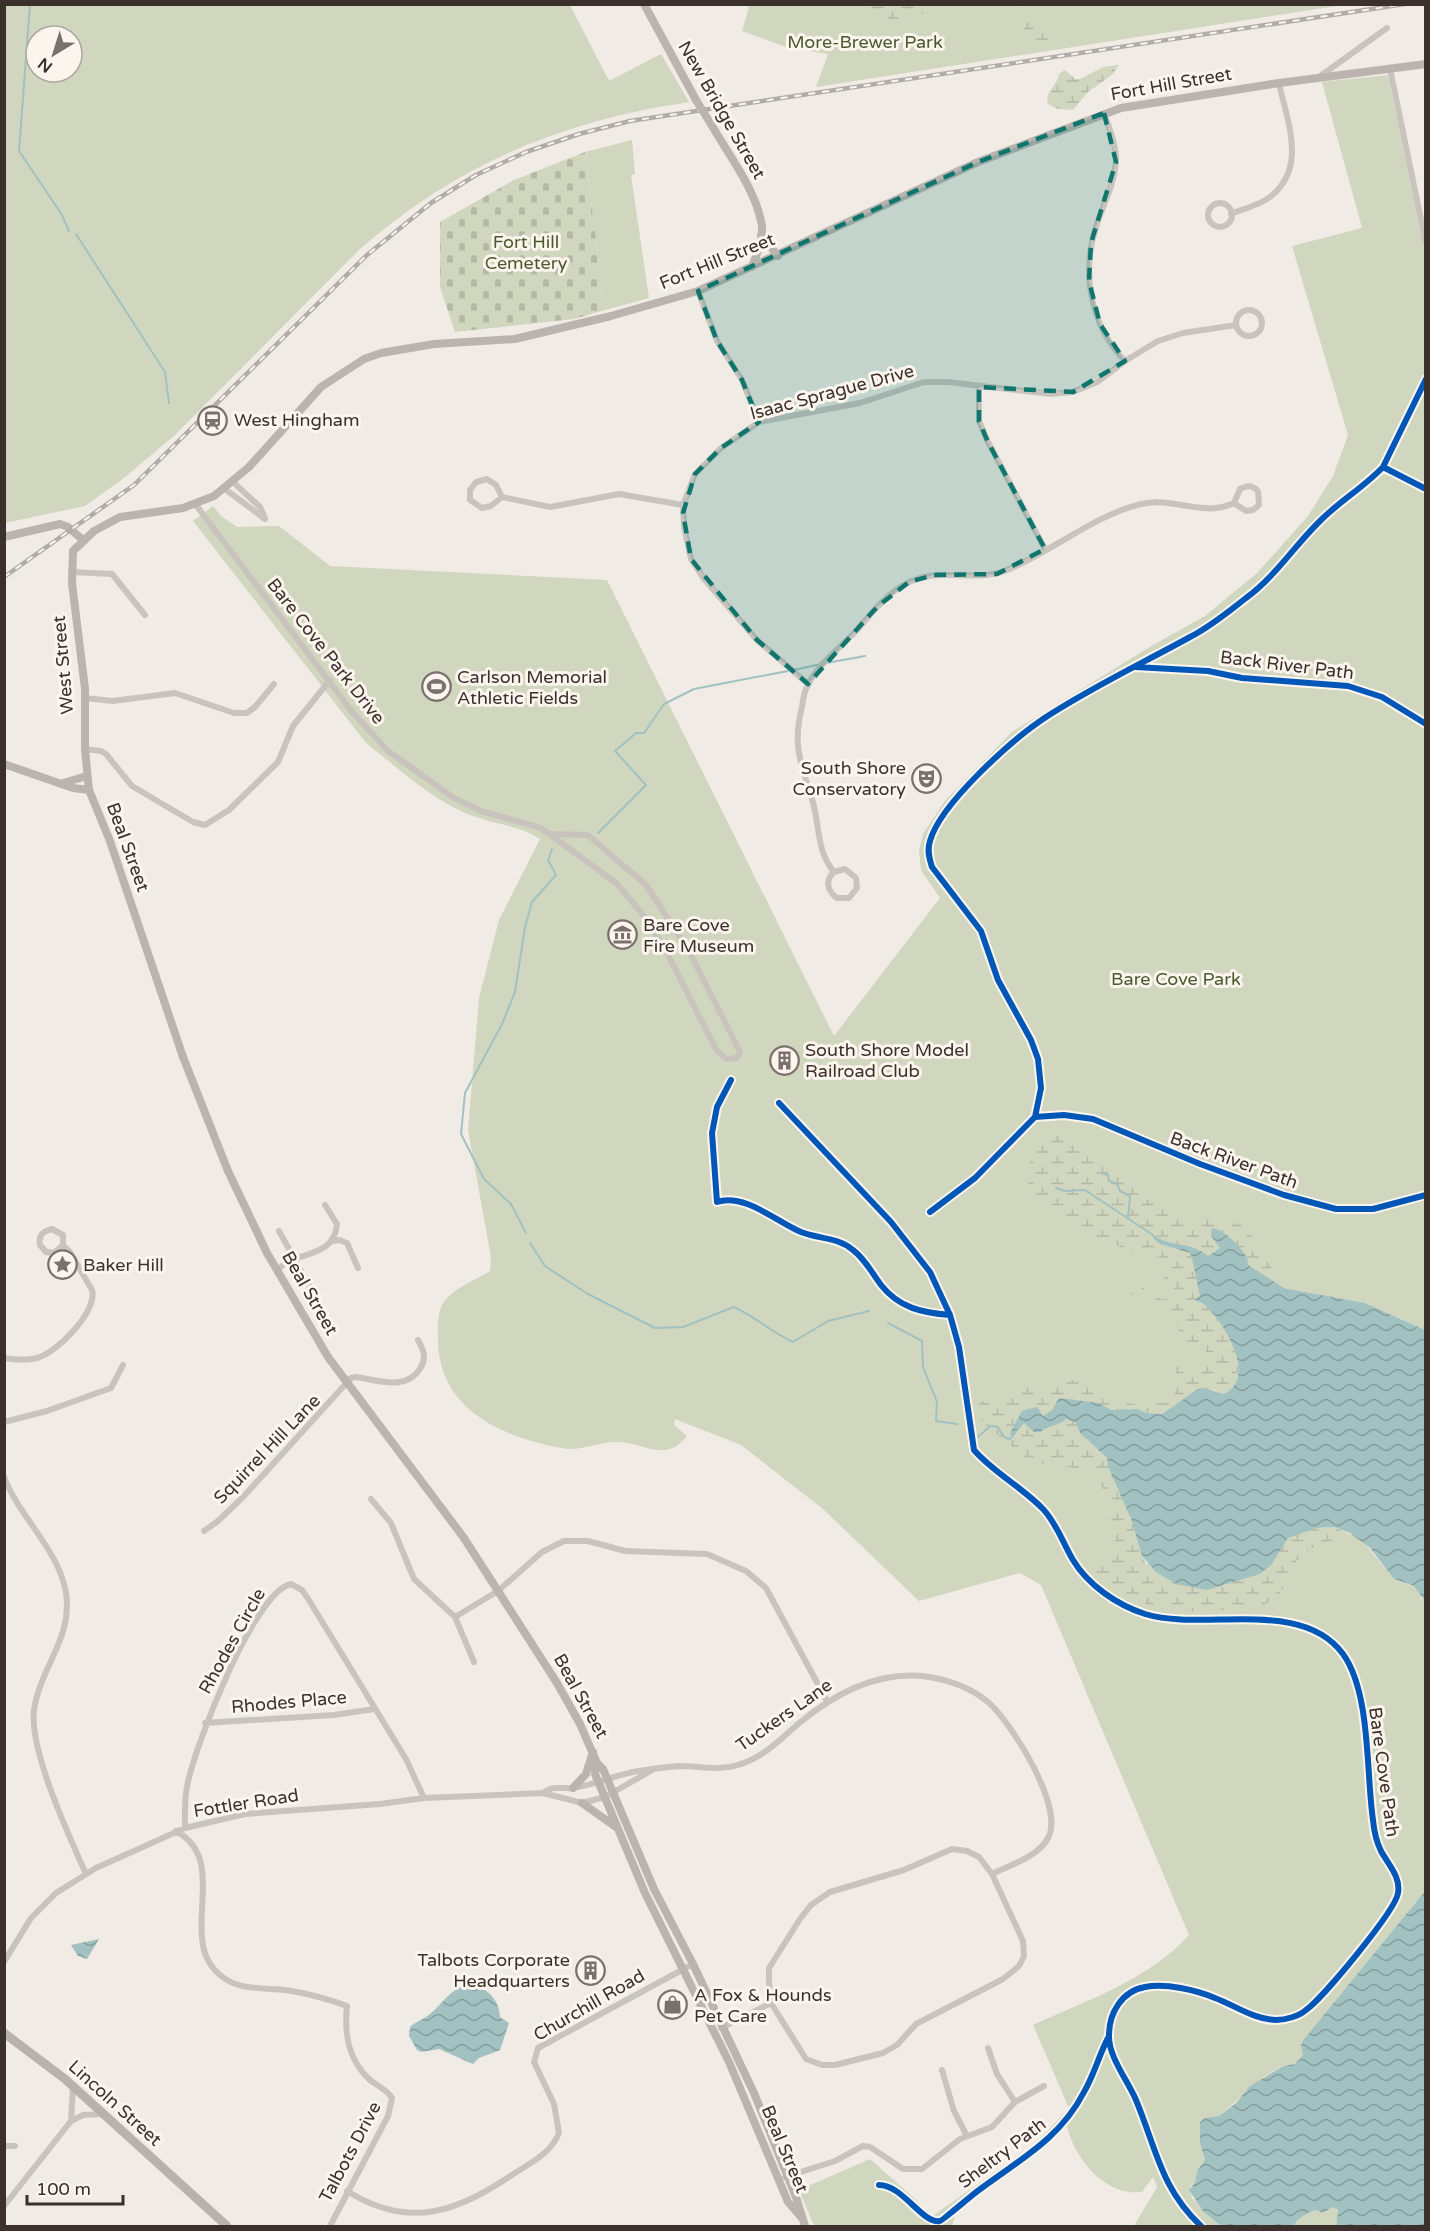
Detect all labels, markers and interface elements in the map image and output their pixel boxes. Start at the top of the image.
north arrow [24,24,84,84]
park label: More-Brewer Park [787,31,943,53]
street label: New Bridge Street [673,37,771,183]
text: N [34,53,57,77]
street label: Fort Hill Street [1109,63,1233,105]
street label: Fort Hill Street [656,228,778,294]
park label: Fort Hill Cemetery [485,231,568,274]
street label: Isaac Sprague Drive [748,360,916,424]
station icon: West Hingham [197,404,229,436]
place label: West Hingham [234,409,360,431]
street label: Bare Cove Park Drive [262,574,390,728]
street label: West Street [48,615,78,715]
street label: Back River Path [1219,646,1355,684]
place label: Carlson Memorial Athletic Fields [457,666,607,709]
sports icon: Carlson Memorial Athletic Fields [420,671,452,703]
place label: South Shore Conservatory [793,757,906,800]
theatre icon: South Shore Conservatory [911,762,943,794]
street label: Beal Street [102,799,154,895]
place label: Bare Cove Fire Museum [643,914,754,957]
museum icon: Bare Cove Fire Museum [606,919,638,951]
park label: Bare Cove Park [1111,968,1241,990]
place label: South Shore Model Railroad Club [805,1039,969,1082]
building icon: South Shore Model Railroad Club [768,1044,800,1076]
street label: Back River Path [1167,1127,1301,1193]
street label: Beal Street [277,1247,343,1339]
place icon: Baker Hill [46,1249,78,1281]
place label: Baker Hill [83,1254,164,1276]
street label: Squirrel Hill Lane [209,1390,325,1508]
street label: Rhodes Circle [194,1584,270,1698]
street label: Beal Street [549,1650,613,1742]
street label: Tuckers Lane [732,1674,836,1756]
street label: Rhodes Place [230,1686,348,1718]
street label: Bare Cove Path [1364,1706,1404,1838]
street label: Fottler Road [192,1784,300,1822]
place label: Talbots Corporate Headquarters [417,1949,570,1992]
building icon: Talbots Corporate Headquarters [575,1954,607,1986]
street label: Churchill Road [529,1964,649,2046]
place label: A Fox & Hounds Pet Care [694,1984,832,2027]
shop icon: A Fox & Hounds Pet Care [657,1989,689,2021]
street label: Lincoln Street [64,2055,166,2151]
street label: Talbots Drive [314,2098,386,2206]
street label: Beal Street [757,2102,813,2196]
street label: Sheltry Path [954,2113,1050,2193]
scale bar [27,2168,123,2206]
text: 100 m [36,2178,91,2200]

